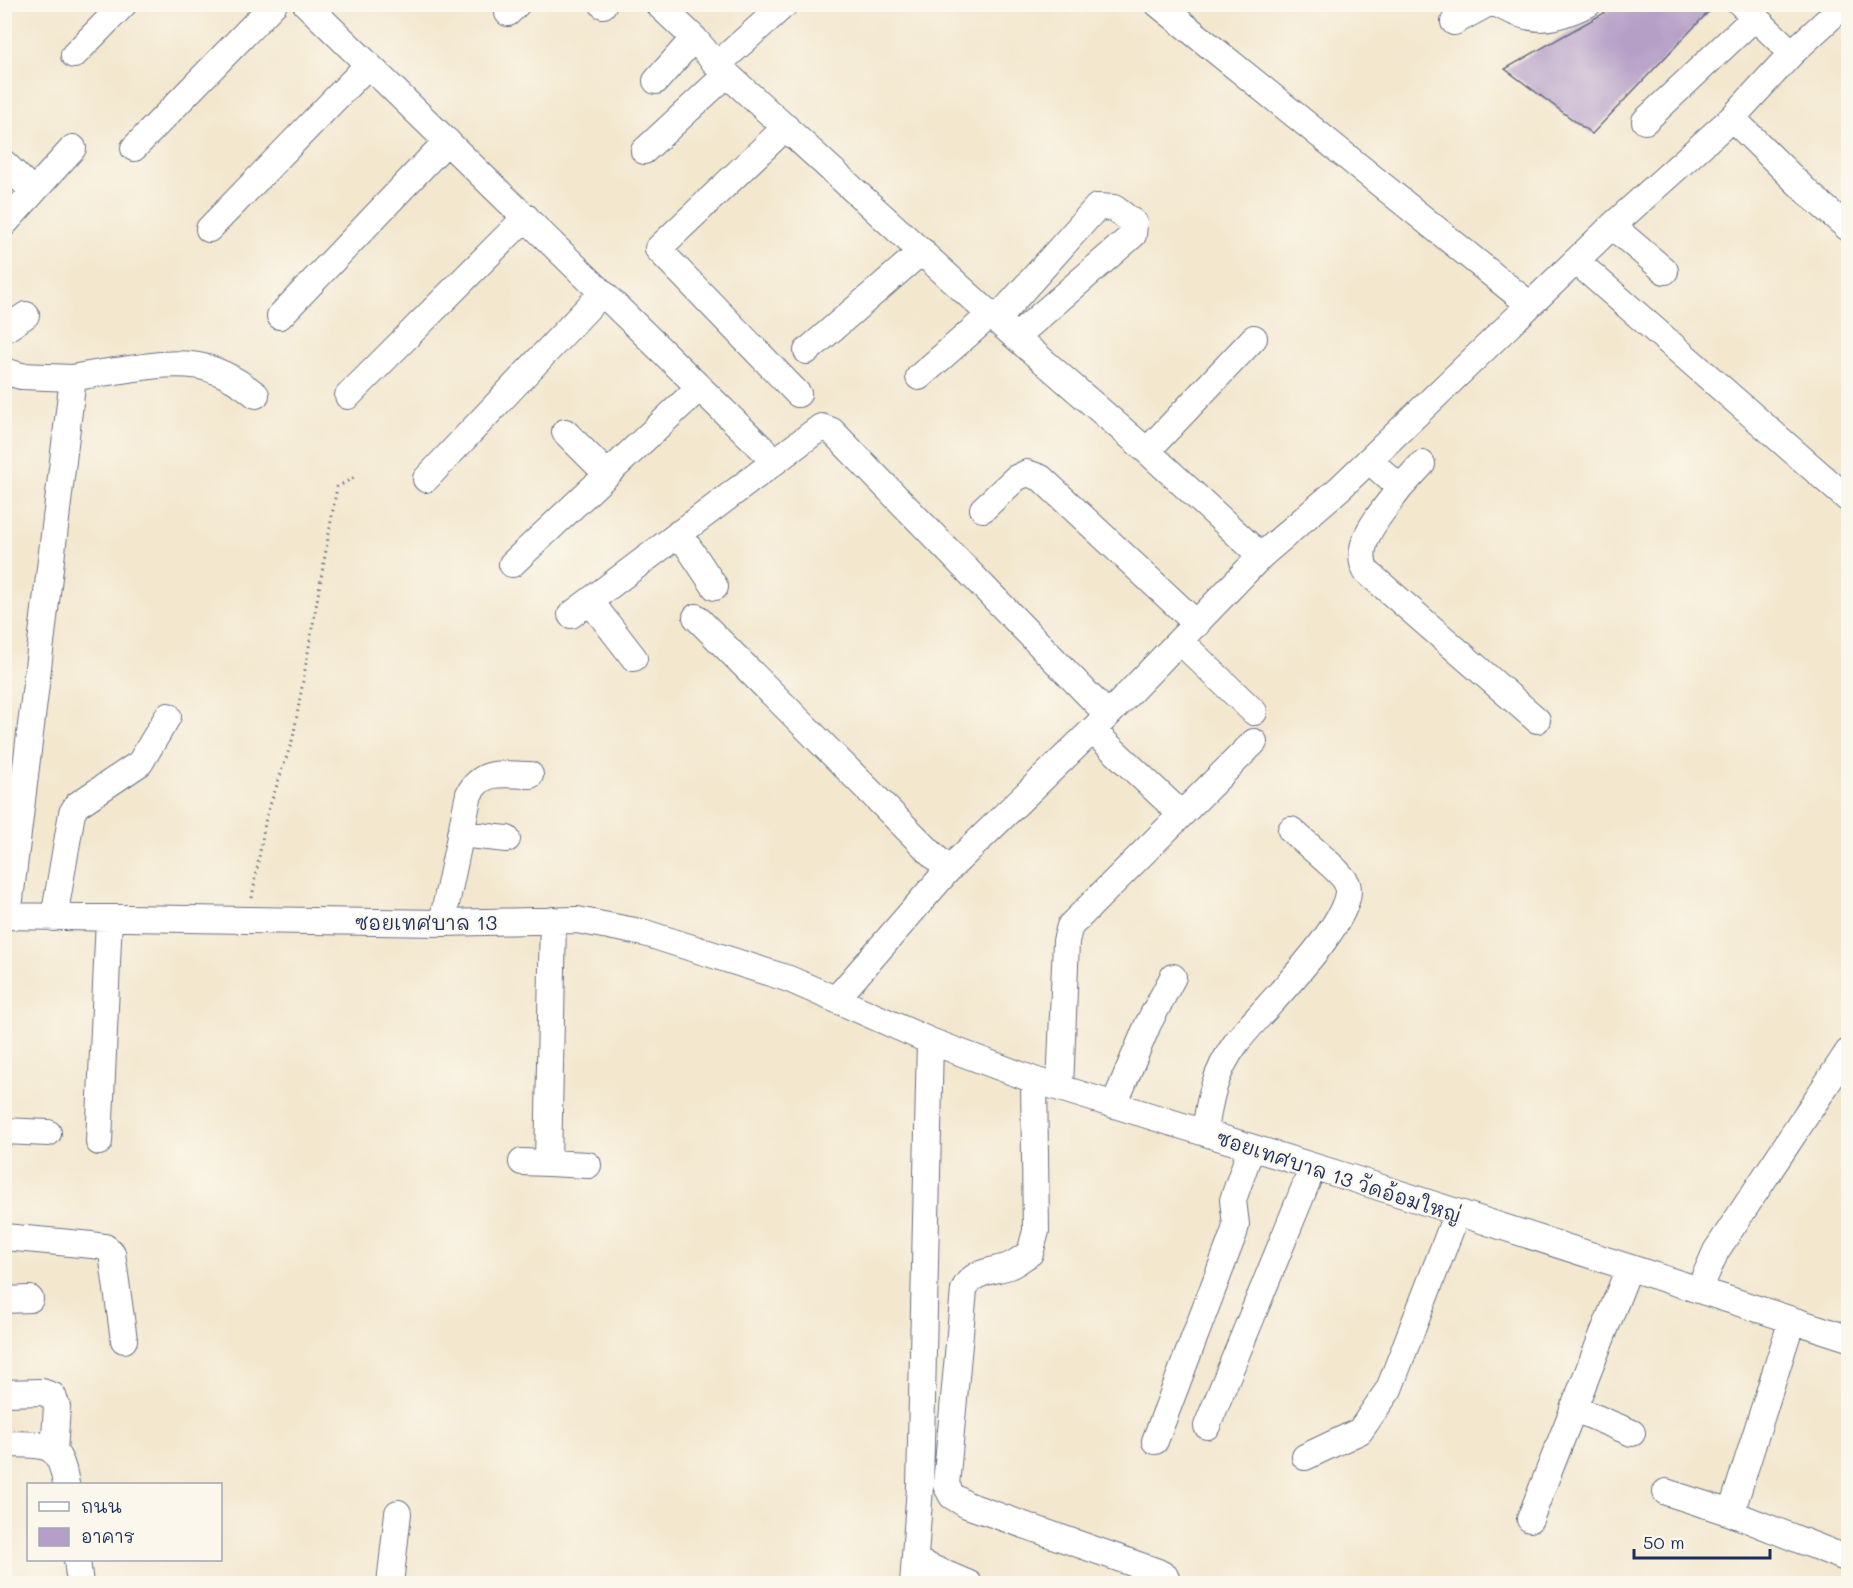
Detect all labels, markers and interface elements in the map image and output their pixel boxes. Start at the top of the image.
street label: ซอยเทศบาล 13 [355,909,497,935]
street label: ซอยเทศบาล 13 วัดอ้อมใหญ่ [1213,1124,1465,1228]
legend [27,1483,222,1561]
text: ถนน [81,1494,122,1518]
scale bar [1634,1522,1770,1560]
text: อาคาร [81,1524,135,1548]
text: 50 m [1643,1530,1685,1554]

